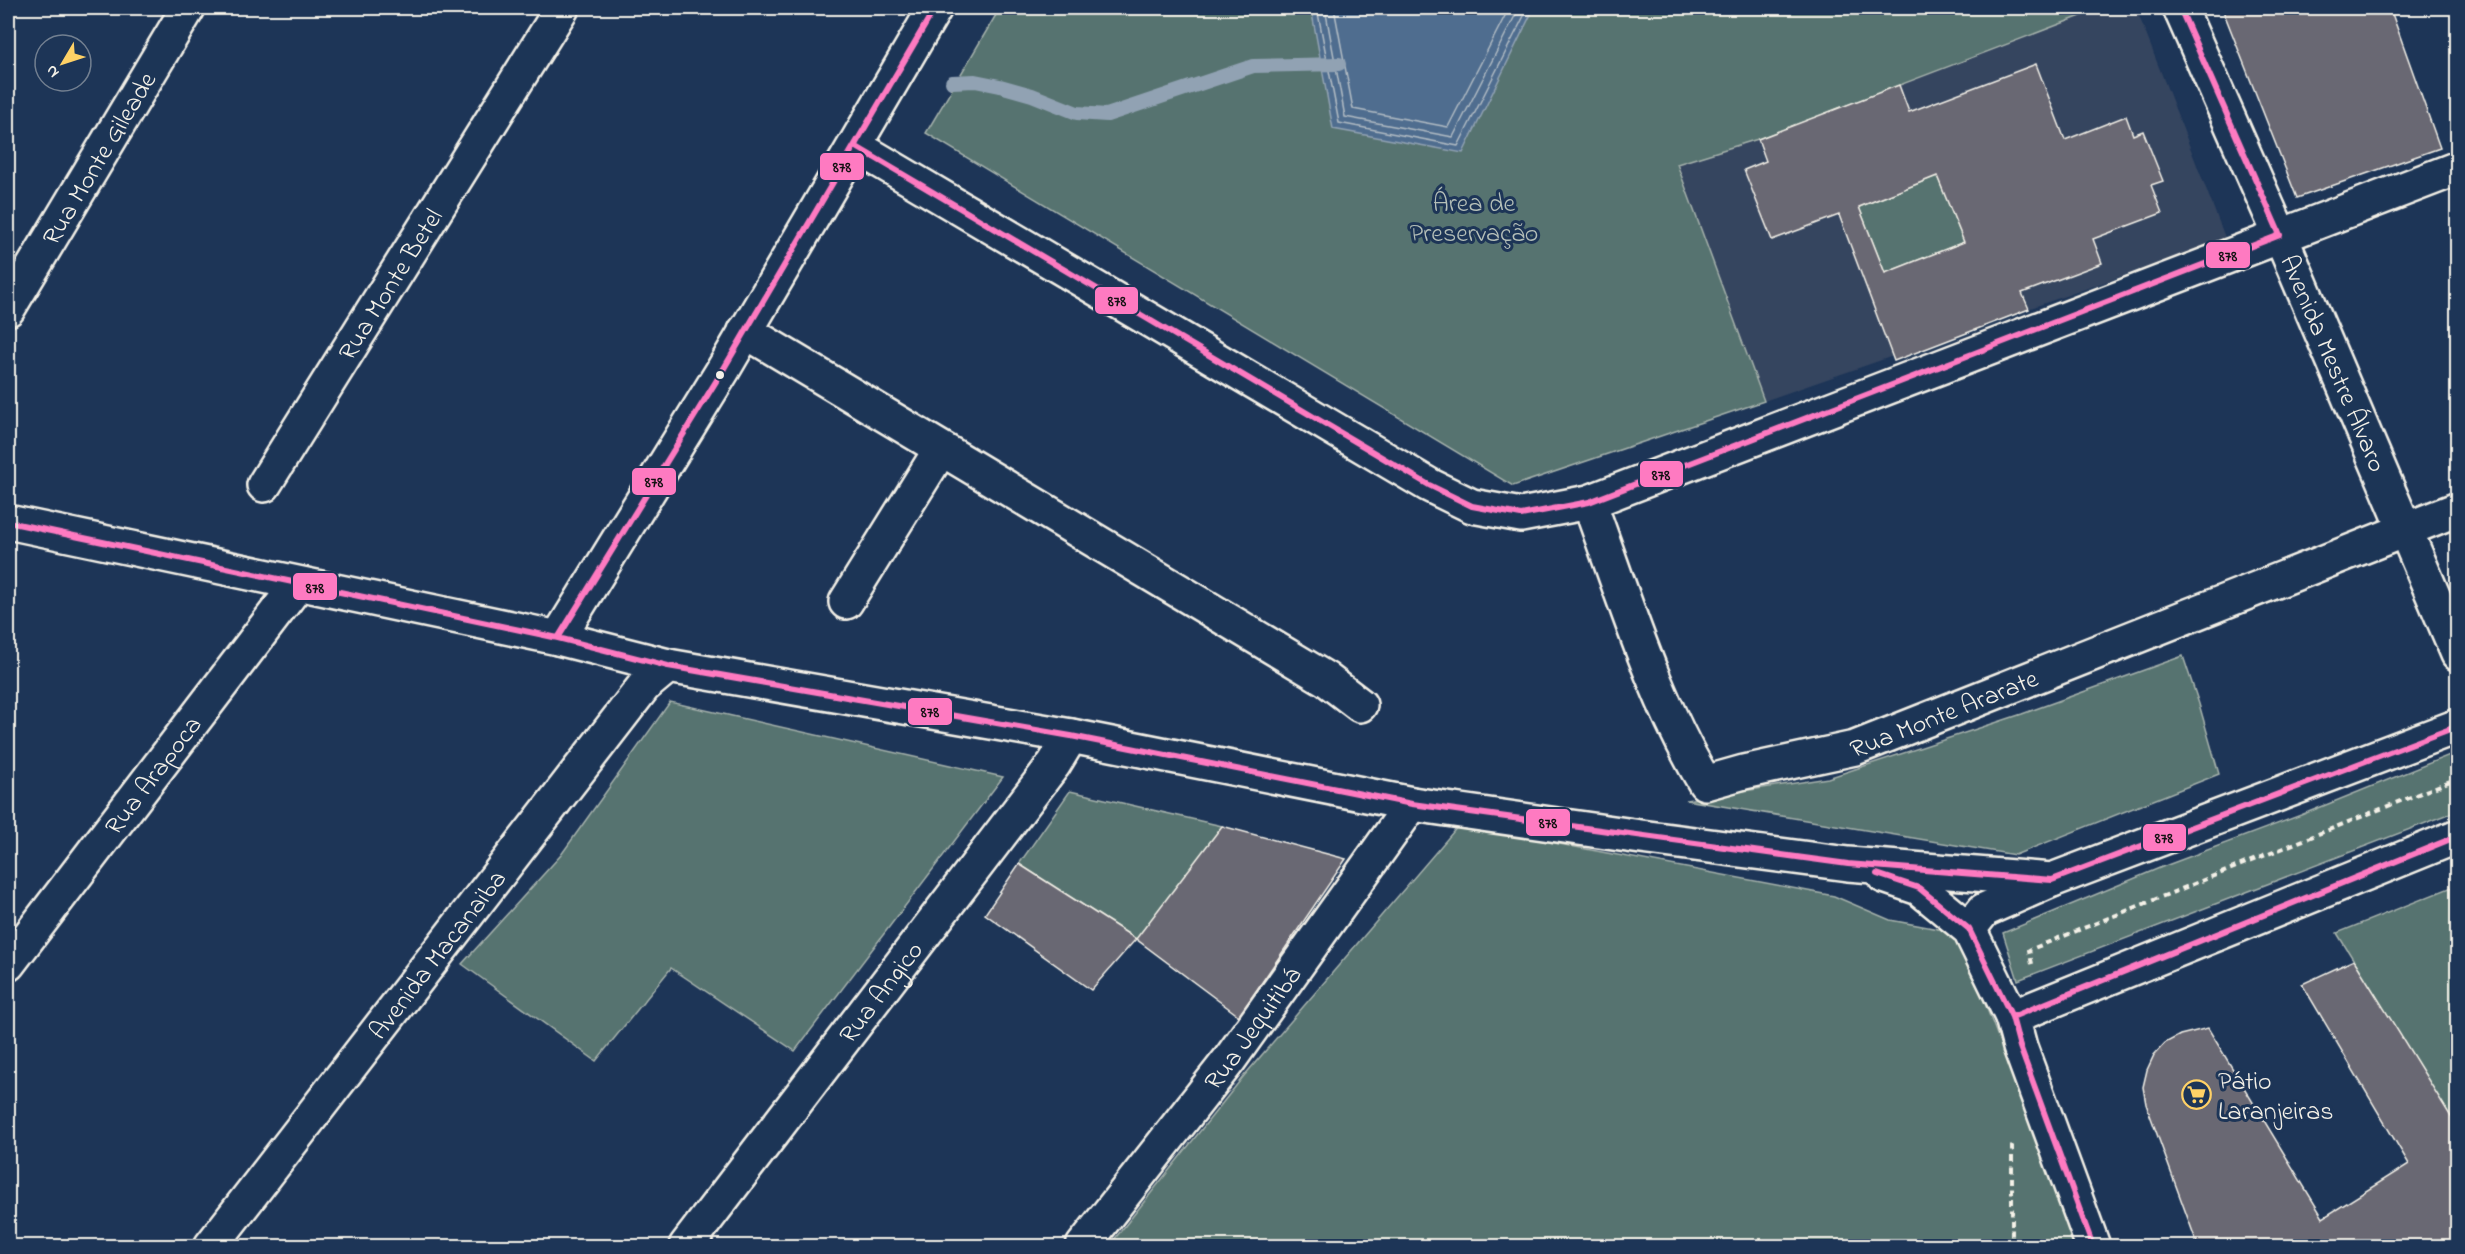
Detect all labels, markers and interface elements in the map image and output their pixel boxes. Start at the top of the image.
north arrow [33,33,93,93]
text: N [40,59,66,83]
street label: Rua Monte Gileade [34,65,168,253]
line badge: 878 [819,152,865,181]
text: 878 [832,156,851,180]
park label: Área de Preservação [1410,186,1538,254]
street label: Rua Monte Betel [330,202,454,369]
line badge: 878 [2205,241,2251,269]
text: 878 [2218,245,2237,269]
street label: Avenida Mestre Álvaro [2269,249,2395,479]
line badge: 878 [1094,286,1139,315]
text: 878 [1107,290,1126,314]
unlabelled marker [714,369,726,381]
line badge: 878 [1639,460,1684,488]
text: 878 [1651,464,1670,488]
line badge: 878 [631,467,677,496]
text: 878 [644,471,663,495]
line badge: 878 [292,572,338,601]
text: 878 [305,577,324,601]
street label: Rua Monte Ararate [1845,661,2045,770]
line badge: 878 [907,697,953,726]
text: 878 [920,701,939,725]
street label: Rua Arapoca [97,709,213,844]
line badge: 878 [1525,808,1571,837]
text: 878 [1538,812,1557,836]
line badge: 878 [2142,823,2187,852]
text: 878 [2154,827,2173,851]
street label: Avenida Macanaiba [361,863,517,1049]
street label: Rua Angico [831,934,934,1053]
street label: Rua Jequitibá [1196,960,1312,1100]
place label: Pátio Laranjeiras [2218,1064,2333,1132]
supermarket icon: Pátio Laranjeiras [2181,1079,2213,1111]

